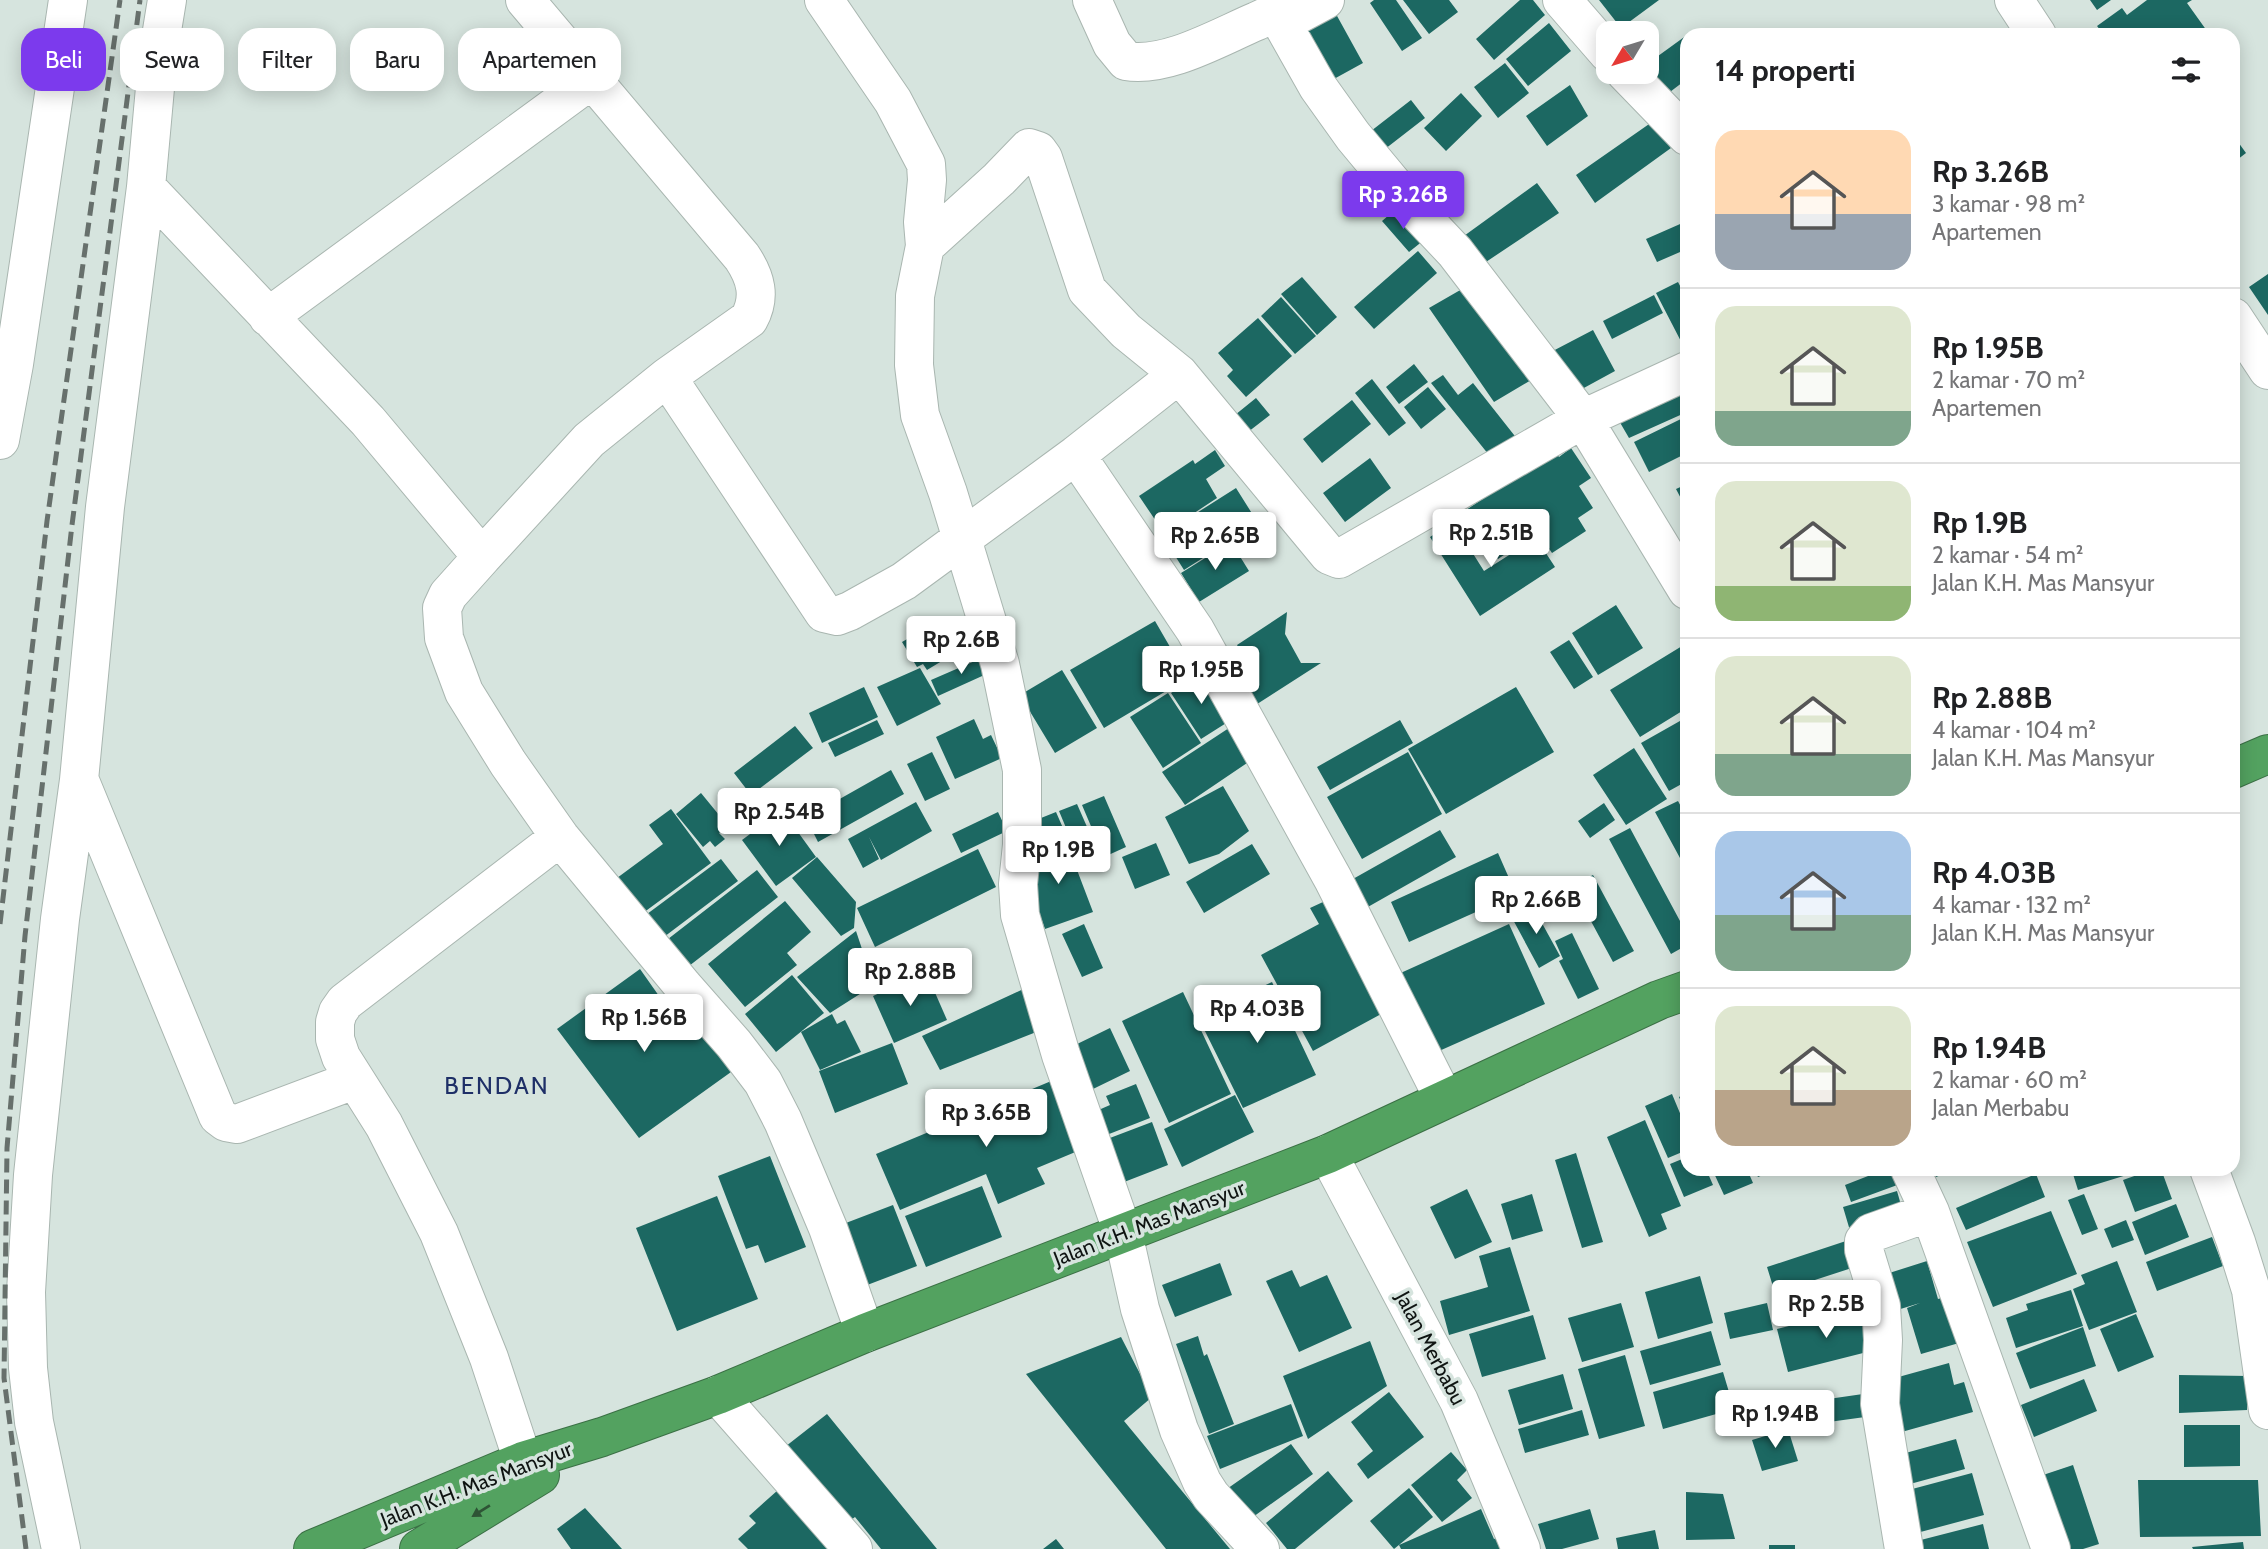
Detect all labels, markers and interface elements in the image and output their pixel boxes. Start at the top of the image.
north arrow [1596,21,1659,84]
map controls [1596,21,1659,84]
chip: Beli [21,28,106,91]
chip: Sewa [120,28,224,91]
chip: Filter [238,28,336,91]
chip: Baru [350,28,444,91]
chip: Apartemen [458,28,621,91]
icon: filters [2167,51,2205,89]
text: 14 properti [1715,52,1855,89]
text: Rp 3.26B [1932,153,2049,190]
icon: home [1771,158,1855,242]
pin: Rp 3.26B [1331,172,1475,231]
text: Rp 3.26B [1358,180,1448,208]
text: 3 kamar · 98 m² [1932,190,2085,218]
text: Apartemen [1932,218,2042,246]
text: Rp 1.95B [1932,329,2043,366]
icon: home [1771,334,1855,418]
text: 2 kamar · 70 m² [1932,366,2085,394]
text: Apartemen [1932,394,2042,422]
text: Rp 1.9B [1932,504,2027,541]
icon: home [1771,509,1855,593]
pin: Rp 2.51B [1419,510,1563,569]
pin: Rp 2.65B [1143,512,1287,572]
text: Rp 2.51B [1448,518,1534,546]
text: Rp 2.65B [1170,521,1260,549]
text: 2 kamar · 54 m² [1932,541,2083,569]
text: Jalan K.H. Mas Mansyur [1932,569,2154,597]
pin: Rp 2.6B [896,616,1026,676]
text: Rp 2.6B [922,625,1000,653]
pin: Rp 1.95B [1129,646,1273,706]
text: Rp 1.95B [1158,655,1244,683]
text: Rp 2.88B [1932,679,2052,716]
icon: home [1771,684,1855,768]
text: 4 kamar · 104 m² [1932,716,2096,744]
text: Jalan K.H. Mas Mansyur [1932,744,2154,772]
pin: Rp 2.54B [707,788,851,848]
text: Rp 2.54B [734,797,824,825]
pin: Rp 1.9B [993,826,1123,886]
text: Rp 1.9B [1021,835,1095,863]
text: Rp 4.03B [1932,854,2056,891]
icon: home [1771,859,1855,943]
pin: Rp 2.66B [1464,876,1608,936]
text: Rp 2.66B [1491,885,1581,913]
text: 4 kamar · 132 m² [1932,891,2091,919]
text: Jalan K.H. Mas Mansyur [1932,919,2154,947]
pin: Rp 2.88B [838,948,982,1008]
text: Rp 2.88B [864,957,956,985]
pin: Rp 4.03B [1185,986,1329,1045]
text: Rp 4.03B [1210,994,1304,1022]
pin: Rp 1.56B [572,995,716,1054]
text: Rp 1.56B [601,1003,687,1031]
text: Rp 1.94B [1932,1029,2046,1066]
icon: home [1771,1034,1855,1118]
text: 2 kamar · 60 m² [1932,1066,2087,1094]
district label: BENDAN [444,1071,550,1100]
pin: Rp 3.65B [914,1090,1058,1149]
text: Jalan Merbabu [1932,1094,2069,1122]
text: Rp 3.65B [941,1098,1031,1126]
street label: Jalan K.H. Mas Mansyur [1049,1175,1249,1271]
pin: Rp 2.5B [1761,1280,1891,1340]
street label: Jalan Merbabu [1390,1286,1471,1409]
text: Rp 2.5B [1788,1289,1864,1317]
pin: Rp 1.94B [1703,1390,1847,1450]
text: Rp 1.94B [1731,1399,1819,1427]
street label: Jalan K.H. Mas Mansyur [376,1436,576,1532]
one-way arrow [472,1505,491,1517]

